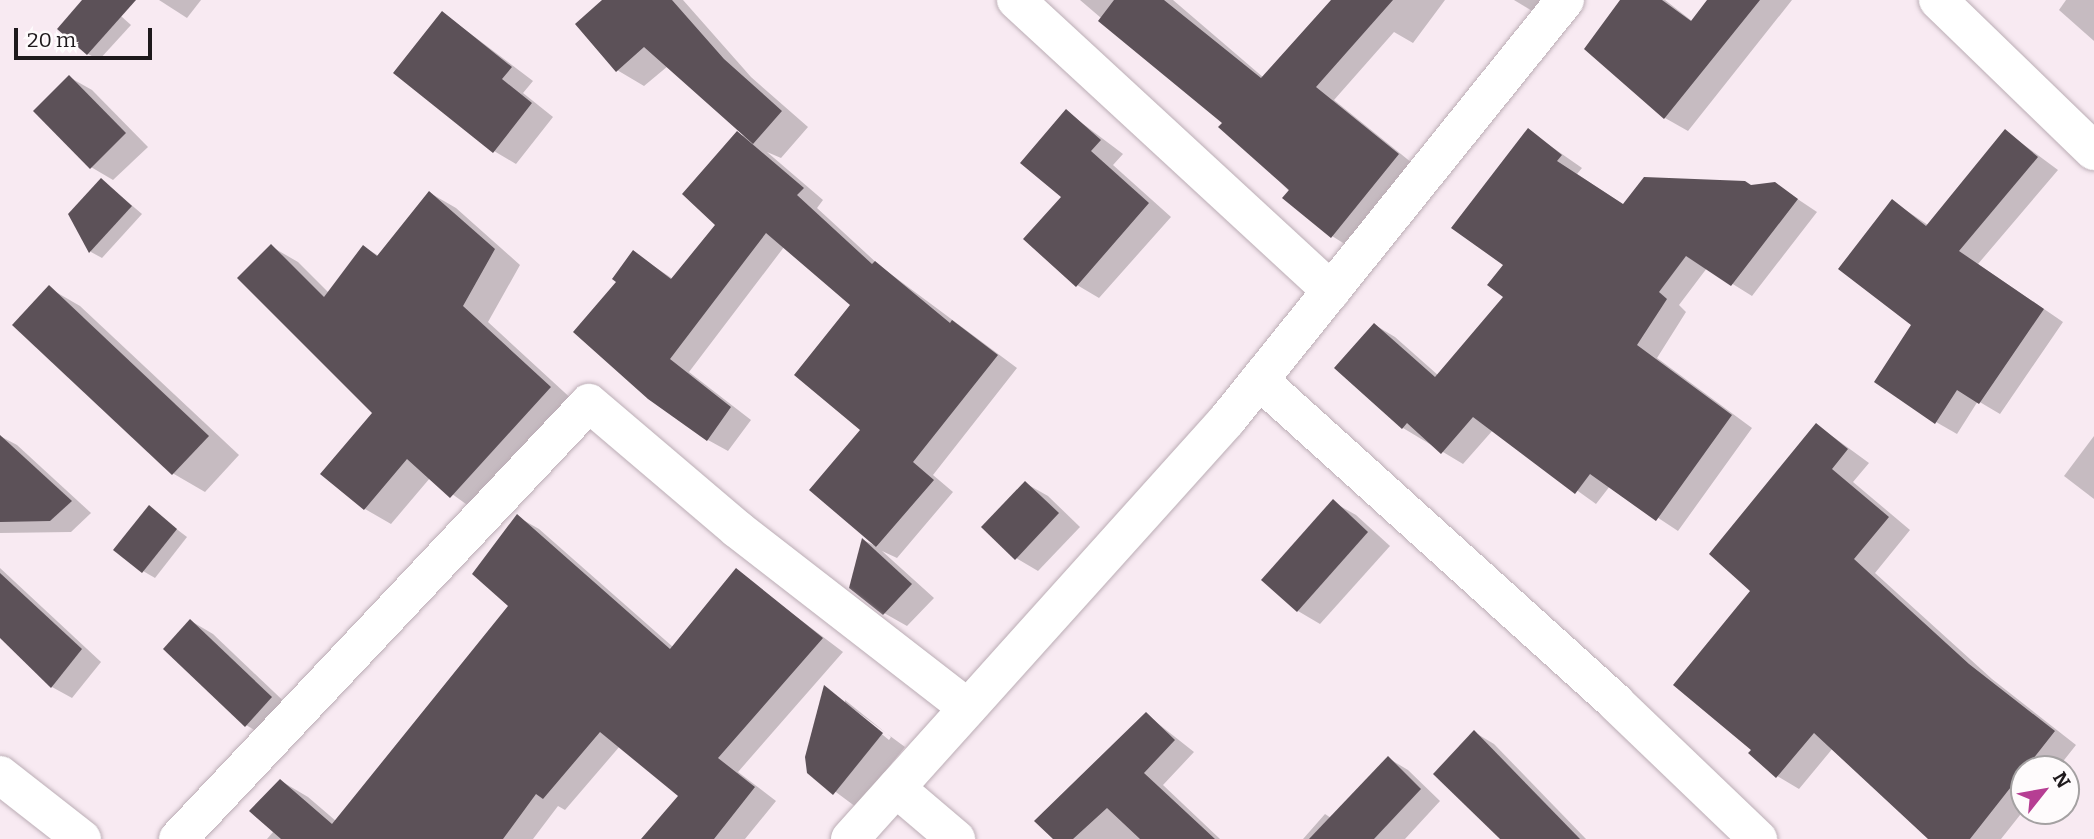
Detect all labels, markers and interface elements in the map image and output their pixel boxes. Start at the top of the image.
scale bar [18,14,156,58]
text: 20 m [27,27,76,53]
north arrow [2010,755,2080,825]
text: N [2048,768,2075,792]

